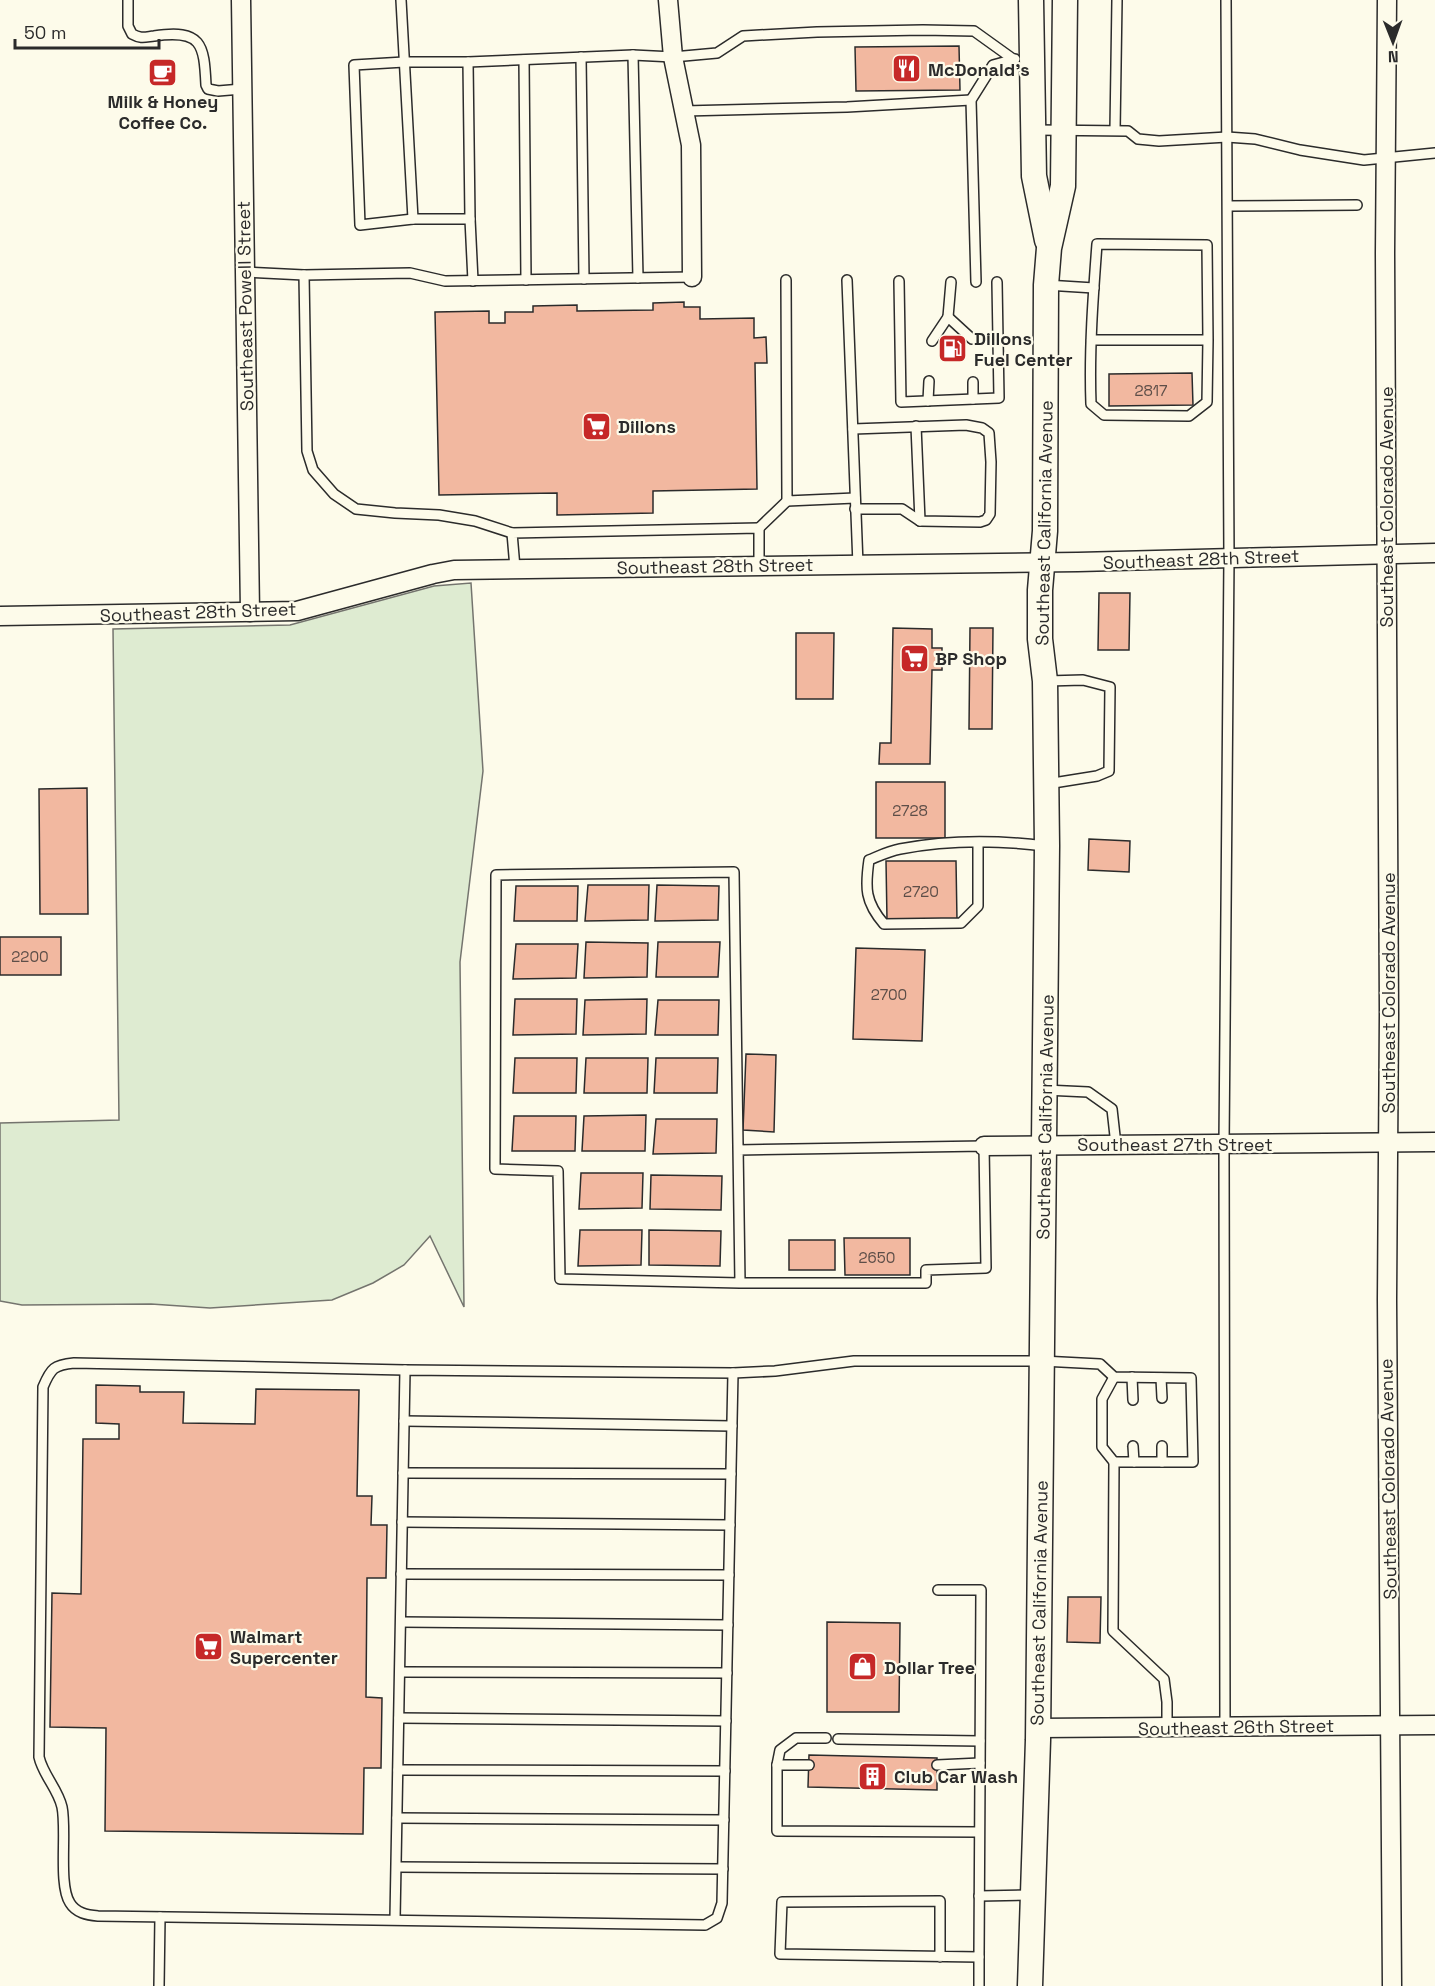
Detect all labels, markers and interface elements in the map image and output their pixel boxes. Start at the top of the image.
scale bar [15,12,159,50]
north arrow [1363,12,1423,72]
text: 50 m [24,21,66,44]
text: N [1388,46,1399,67]
restaurant icon: McDonald's [891,53,923,85]
cafe icon: Milk & Honey Coffee Co. [147,56,179,88]
place label: McDonald's [928,58,1030,81]
place label: Milk & Honey Coffee Co. [108,90,218,134]
street label: Southeast Powell Street [232,201,258,411]
place label: Dillons Fuel Center [974,327,1073,371]
fuel station icon: Dillons Fuel Center [937,332,969,364]
house number: 2817 [1134,381,1168,400]
street label: Southeast Colorado Avenue [1375,386,1398,628]
street label: Southeast California Avenue [1030,400,1058,646]
supermarket icon: Dillons [581,410,613,442]
place label: Dillons [618,415,676,438]
street label: Southeast 28th Street [1102,544,1300,574]
street label: Southeast 28th Street [617,553,813,579]
street label: Southeast 28th Street [99,597,297,627]
supermarket icon: BP Shop [898,642,930,674]
place label: BP Shop [935,647,1007,670]
house number: 2728 [892,801,928,820]
street label: Southeast Colorado Avenue [1377,872,1400,1114]
house number: 2720 [903,882,939,901]
house number: 2200 [11,947,49,966]
house number: 2700 [871,985,907,1004]
street label: Southeast California Avenue [1031,994,1059,1240]
street label: Southeast 27th Street [1077,1133,1273,1156]
house number: 2650 [859,1248,895,1267]
street label: Southeast Colorado Avenue [1374,1358,1402,1600]
street label: Southeast California Avenue [1025,1480,1053,1726]
place label: Walmart Supercenter [230,1625,338,1669]
supermarket icon: Walmart Supercenter [193,1630,225,1662]
shop icon: Dollar Tree [847,1651,879,1683]
place label: Dollar Tree [884,1656,975,1679]
street label: Southeast 26th Street [1138,1714,1334,1740]
building icon: Club Car Wash [857,1760,889,1792]
place label: Club Car Wash [894,1765,1018,1788]

